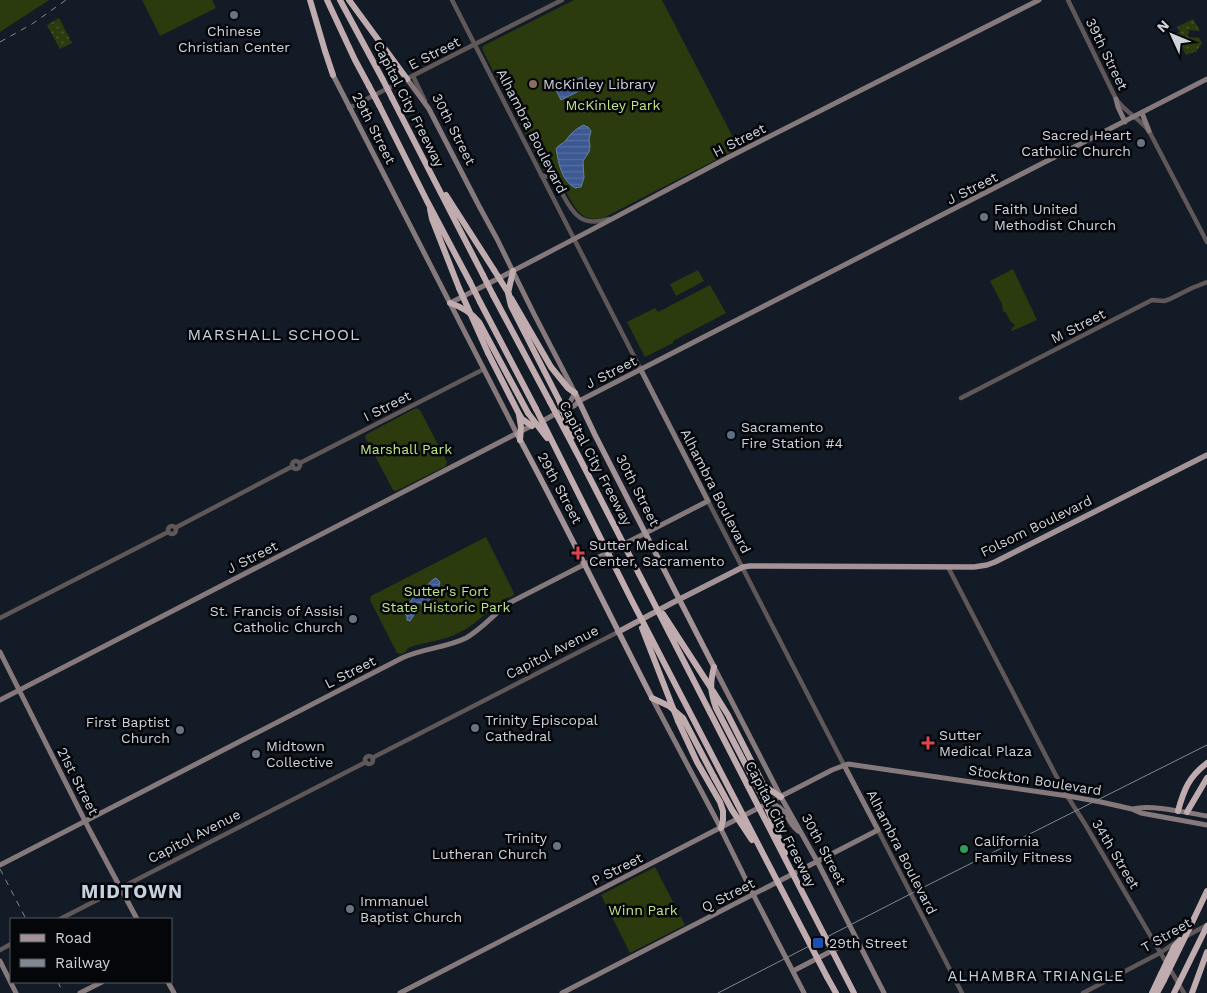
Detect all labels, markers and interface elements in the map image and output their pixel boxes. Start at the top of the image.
marker: Chinese Christian Center [228,9,240,21]
north arrow [1147,10,1197,60]
street label: 39th Street [1083,15,1131,93]
text: N [1153,17,1172,35]
place label: Chinese Christian Center [178,23,290,55]
street label: E Street [405,33,463,73]
street label: Capital City Freeway [370,38,448,170]
street label: Alhambra Boulevard [494,66,570,196]
place label: McKinley Library [543,76,656,92]
marker: McKinley Library [527,78,539,90]
street label: 29th Street [349,90,399,167]
street label: 30th Street [429,90,479,168]
park label: McKinley Park [565,97,661,113]
street label: H Street [710,120,768,160]
place label: Sacred Heart Catholic Church [1021,127,1131,159]
marker: Sacred Heart Catholic Church [1135,137,1147,149]
street label: J Street [944,168,1000,208]
place label: Faith United Methodist Church [994,201,1116,233]
marker: Faith United Methodist Church [978,211,990,223]
street label: M Street [1048,305,1108,346]
district label: MARSHALL SCHOOL [187,325,361,344]
street label: J Street [583,352,639,392]
street label: I Street [361,387,413,425]
street label: Capital City Freeway [556,398,636,529]
place label: Sacramento Fire Station #4 [741,419,843,451]
street label: Alhambra Boulevard [678,426,754,556]
marker: Sacramento Fire Station #4 [725,429,737,441]
park label: Marshall Park [360,441,452,457]
street label: 29th Street [535,450,585,526]
street label: 30th Street [613,451,663,529]
street label: Folsom Boulevard [978,492,1094,560]
street label: J Street [224,537,280,577]
place label: Sutter Medical Center, Sacramento [589,537,725,569]
marker: Sutter Medical Center, Sacramento [571,546,585,560]
park label: Sutter's Fort State Historic Park [381,583,511,615]
place label: St. Francis of Assisi Catholic Church [210,603,343,635]
marker: St. Francis of Assisi Catholic Church [347,613,359,625]
street label: Capitol Avenue [503,622,601,682]
street label: L Street [322,652,378,692]
place label: Trinity Episcopal Cathedral [485,712,599,744]
place label: First Baptist Church [86,714,170,746]
marker: Trinity Episcopal Cathedral [469,722,481,734]
marker: First Baptist Church [174,724,186,736]
place label: Sutter Medical Plaza [939,727,1032,759]
marker: Sutter Medical Plaza [921,736,935,750]
place label: Midtown Collective [266,738,333,770]
street label: 21st Street [54,744,102,818]
marker: Midtown Collective [250,748,262,760]
street label: Capital City Freeway [742,758,820,890]
street label: Stockton Boulevard [967,762,1103,798]
street label: Alhambra Boulevard [864,787,940,917]
street label: Capitol Avenue [145,806,243,866]
street label: 30th Street [799,811,850,887]
street label: 34th Street [1089,816,1143,892]
place label: Trinity Lutheran Church [432,830,548,862]
place label: California Family Fitness [974,833,1072,865]
marker: Trinity Lutheran Church [551,840,563,852]
marker: California Family Fitness [958,843,970,855]
street label: P Street [589,849,645,889]
street label: Q Street [699,875,757,915]
district label: MIDTOWN [81,880,183,903]
place label: Immanuel Baptist Church [360,893,462,925]
park label: Winn Park [608,902,678,918]
marker: Immanuel Baptist Church [344,903,356,915]
street label: T Street [1138,914,1194,956]
legend [10,918,172,983]
text: Road [55,929,92,947]
place label: 29th Street [829,935,907,951]
marker: 29th Street [811,936,825,950]
text: Railway [55,954,110,972]
district label: ALHAMBRA TRIANGLE [947,967,1125,985]

